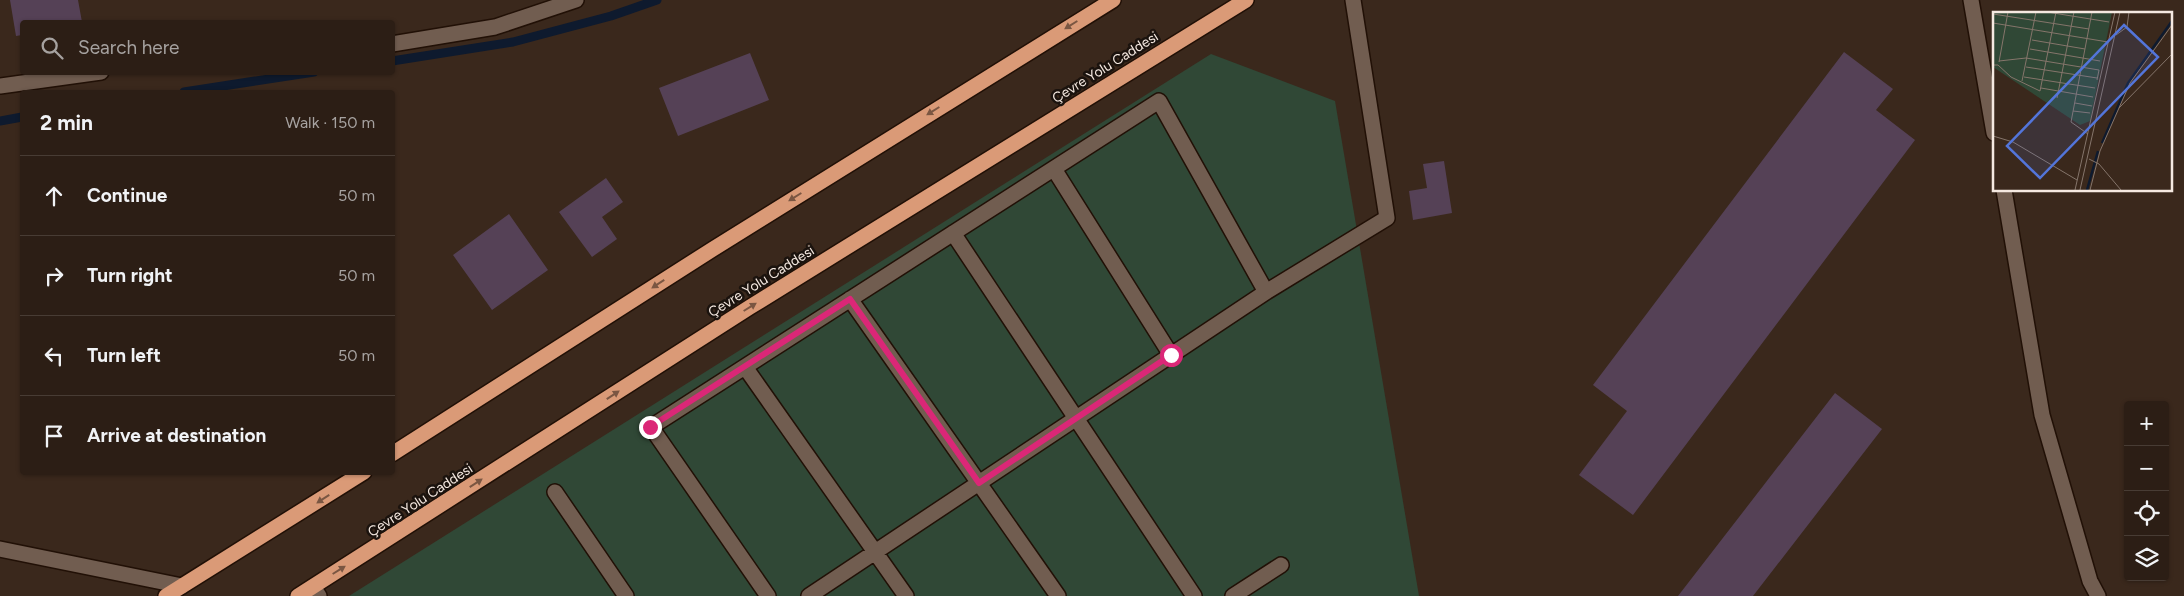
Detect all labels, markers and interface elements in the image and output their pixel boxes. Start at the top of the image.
inset map [1993,12,2172,191]
search box [20,20,395,75]
one-way arrow [1065,21,1078,30]
street label: Çevre Yolu Caddesi [1049,28,1161,107]
icon: search [38,34,66,62]
text: Search here [78,36,180,59]
one-way arrow [927,107,940,116]
text: 2 min [40,110,93,135]
text: Walk · 150 m [285,113,375,132]
icon: ahead [40,182,68,210]
text: Continue [87,184,167,207]
text: 50 m [338,186,375,205]
one-way arrow [789,193,802,202]
street label: Çevre Yolu Caddesi [705,242,817,321]
icon: right [40,262,68,290]
text: Turn right [87,264,173,287]
text: 50 m [338,266,375,285]
one-way arrow [651,279,665,289]
one-way arrow [743,303,756,312]
icon: left [40,342,68,370]
text: Turn left [87,344,161,367]
route start [1160,344,1183,367]
text: 50 m [338,346,375,365]
one-way arrow [606,390,620,400]
map controls [2124,401,2169,581]
button: + [2124,401,2169,446]
route end [639,416,662,439]
icon: arrive [40,422,68,450]
text: Arrive at destination [87,424,266,447]
button: − [2124,446,2169,491]
street label: Çevre Yolu Caddesi [365,460,476,541]
one-way arrow [470,478,483,488]
button: locate [2124,491,2169,536]
one-way arrow [316,494,329,503]
button: layers [2124,536,2169,581]
one-way arrow [333,566,346,575]

